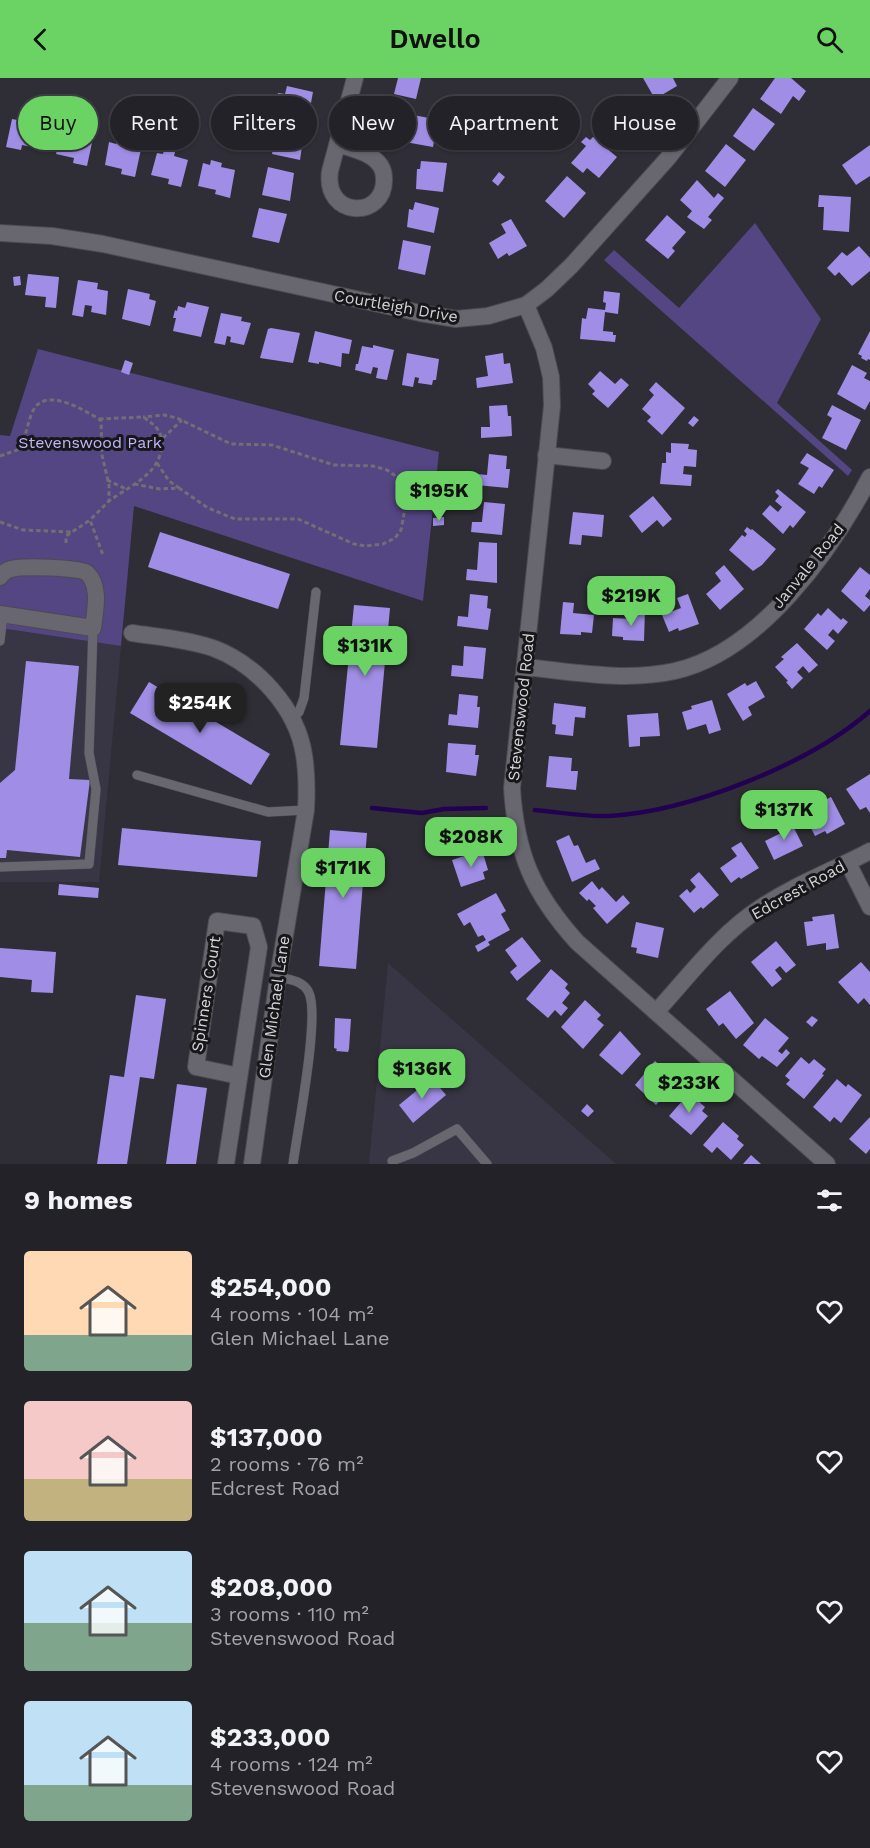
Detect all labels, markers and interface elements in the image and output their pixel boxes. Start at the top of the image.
icon: back [24,23,57,56]
text: Dwello [389,23,481,55]
icon: search [813,23,846,56]
chip: Buy [18,96,98,150]
chip: Rent [110,96,199,150]
chip: Filters [211,96,317,150]
chip: New [329,96,416,150]
chip: Apartment [428,96,580,150]
chip: House [592,96,698,150]
street label: Courtleigh Drive [333,286,459,326]
park label: Stevenswood Park [18,433,162,452]
pin: $195K [397,471,481,522]
text: $195K [409,478,469,502]
street label: Janvale Road [768,520,848,612]
pin: $219K [589,576,673,627]
text: $219K [601,583,661,607]
pin: $131K [323,626,407,677]
street label: Stevenswood Road [504,632,538,782]
text: $131K [337,633,393,657]
pin: $254K [158,683,242,734]
text: $254K [168,690,232,714]
pin: $137K [742,790,826,841]
text: $137K [755,797,813,821]
pin: $208K [429,817,513,868]
text: $208K [439,824,503,848]
pin: $171K [301,848,385,899]
text: $171K [315,855,371,879]
street label: Edcrest Road [748,856,848,924]
street label: Spinners Court [187,935,225,1053]
street label: Glen Michael Lane [255,935,293,1079]
pin: $136K [380,1049,464,1100]
text: $136K [392,1056,452,1080]
pin: $233K [647,1063,731,1114]
text: $233K [658,1070,720,1094]
icon: filters [813,1184,846,1217]
text: 9 homes [24,1185,133,1215]
text: $254,000 [210,1272,332,1302]
icon: home [72,1275,144,1347]
icon: heart [813,1295,846,1328]
text: 4 rooms · 104 m² [210,1302,374,1326]
text: Glen Michael Lane [210,1326,390,1350]
text: $137,000 [210,1422,323,1452]
icon: home [72,1425,144,1497]
icon: heart [813,1445,846,1478]
text: 2 rooms · 76 m² [210,1452,363,1476]
text: Edcrest Road [210,1476,340,1500]
text: $208,000 [210,1572,333,1602]
icon: home [72,1575,144,1647]
icon: heart [813,1595,846,1628]
text: 3 rooms · 110 m² [210,1602,369,1626]
text: Stevenswood Road [210,1626,395,1650]
text: $233,000 [210,1722,331,1752]
icon: home [72,1725,144,1797]
icon: heart [813,1745,846,1778]
text: 4 rooms · 124 m² [210,1752,373,1776]
text: Stevenswood Road [210,1776,395,1800]

